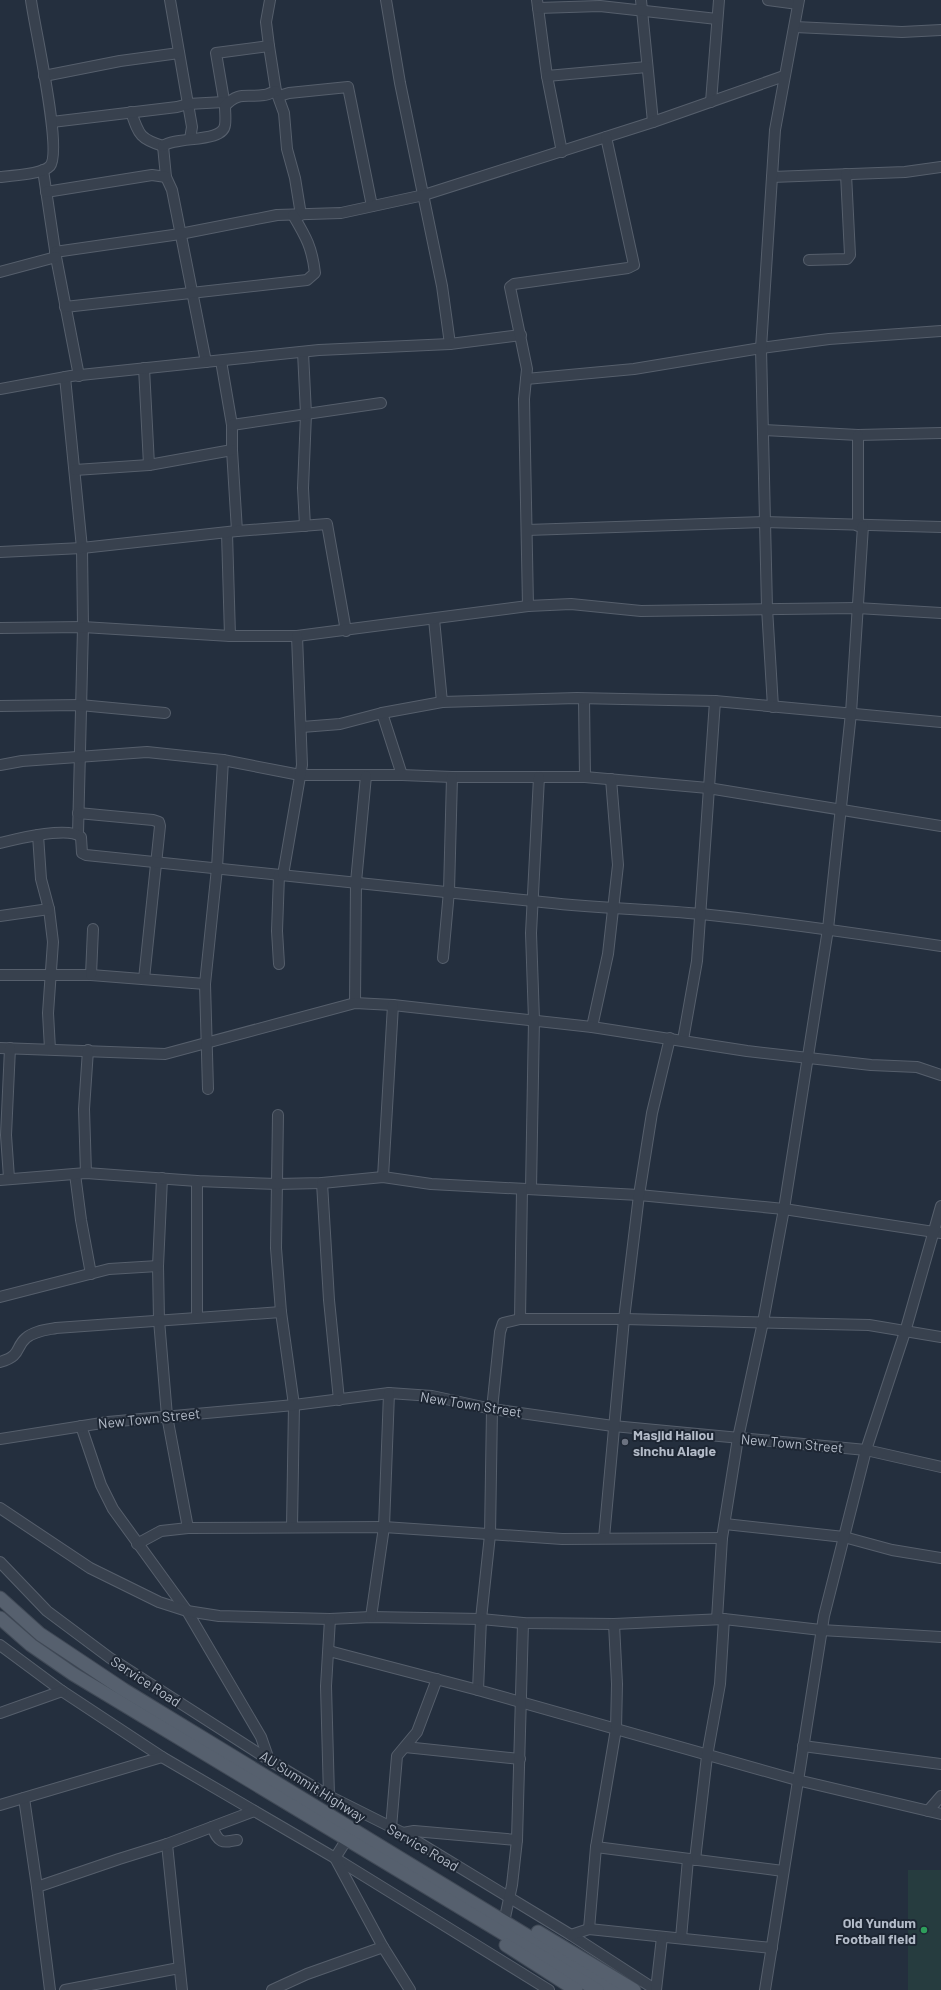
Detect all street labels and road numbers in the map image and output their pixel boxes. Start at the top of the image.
street label: New Town Street [419,1388,523,1420]
street label: New Town Street [97,1404,201,1432]
street label: New Town Street [740,1430,844,1456]
street label: Service Road [108,1652,184,1710]
street label: AU Summit Highway [257,1747,370,1826]
street label: Service Road [384,1820,462,1874]

